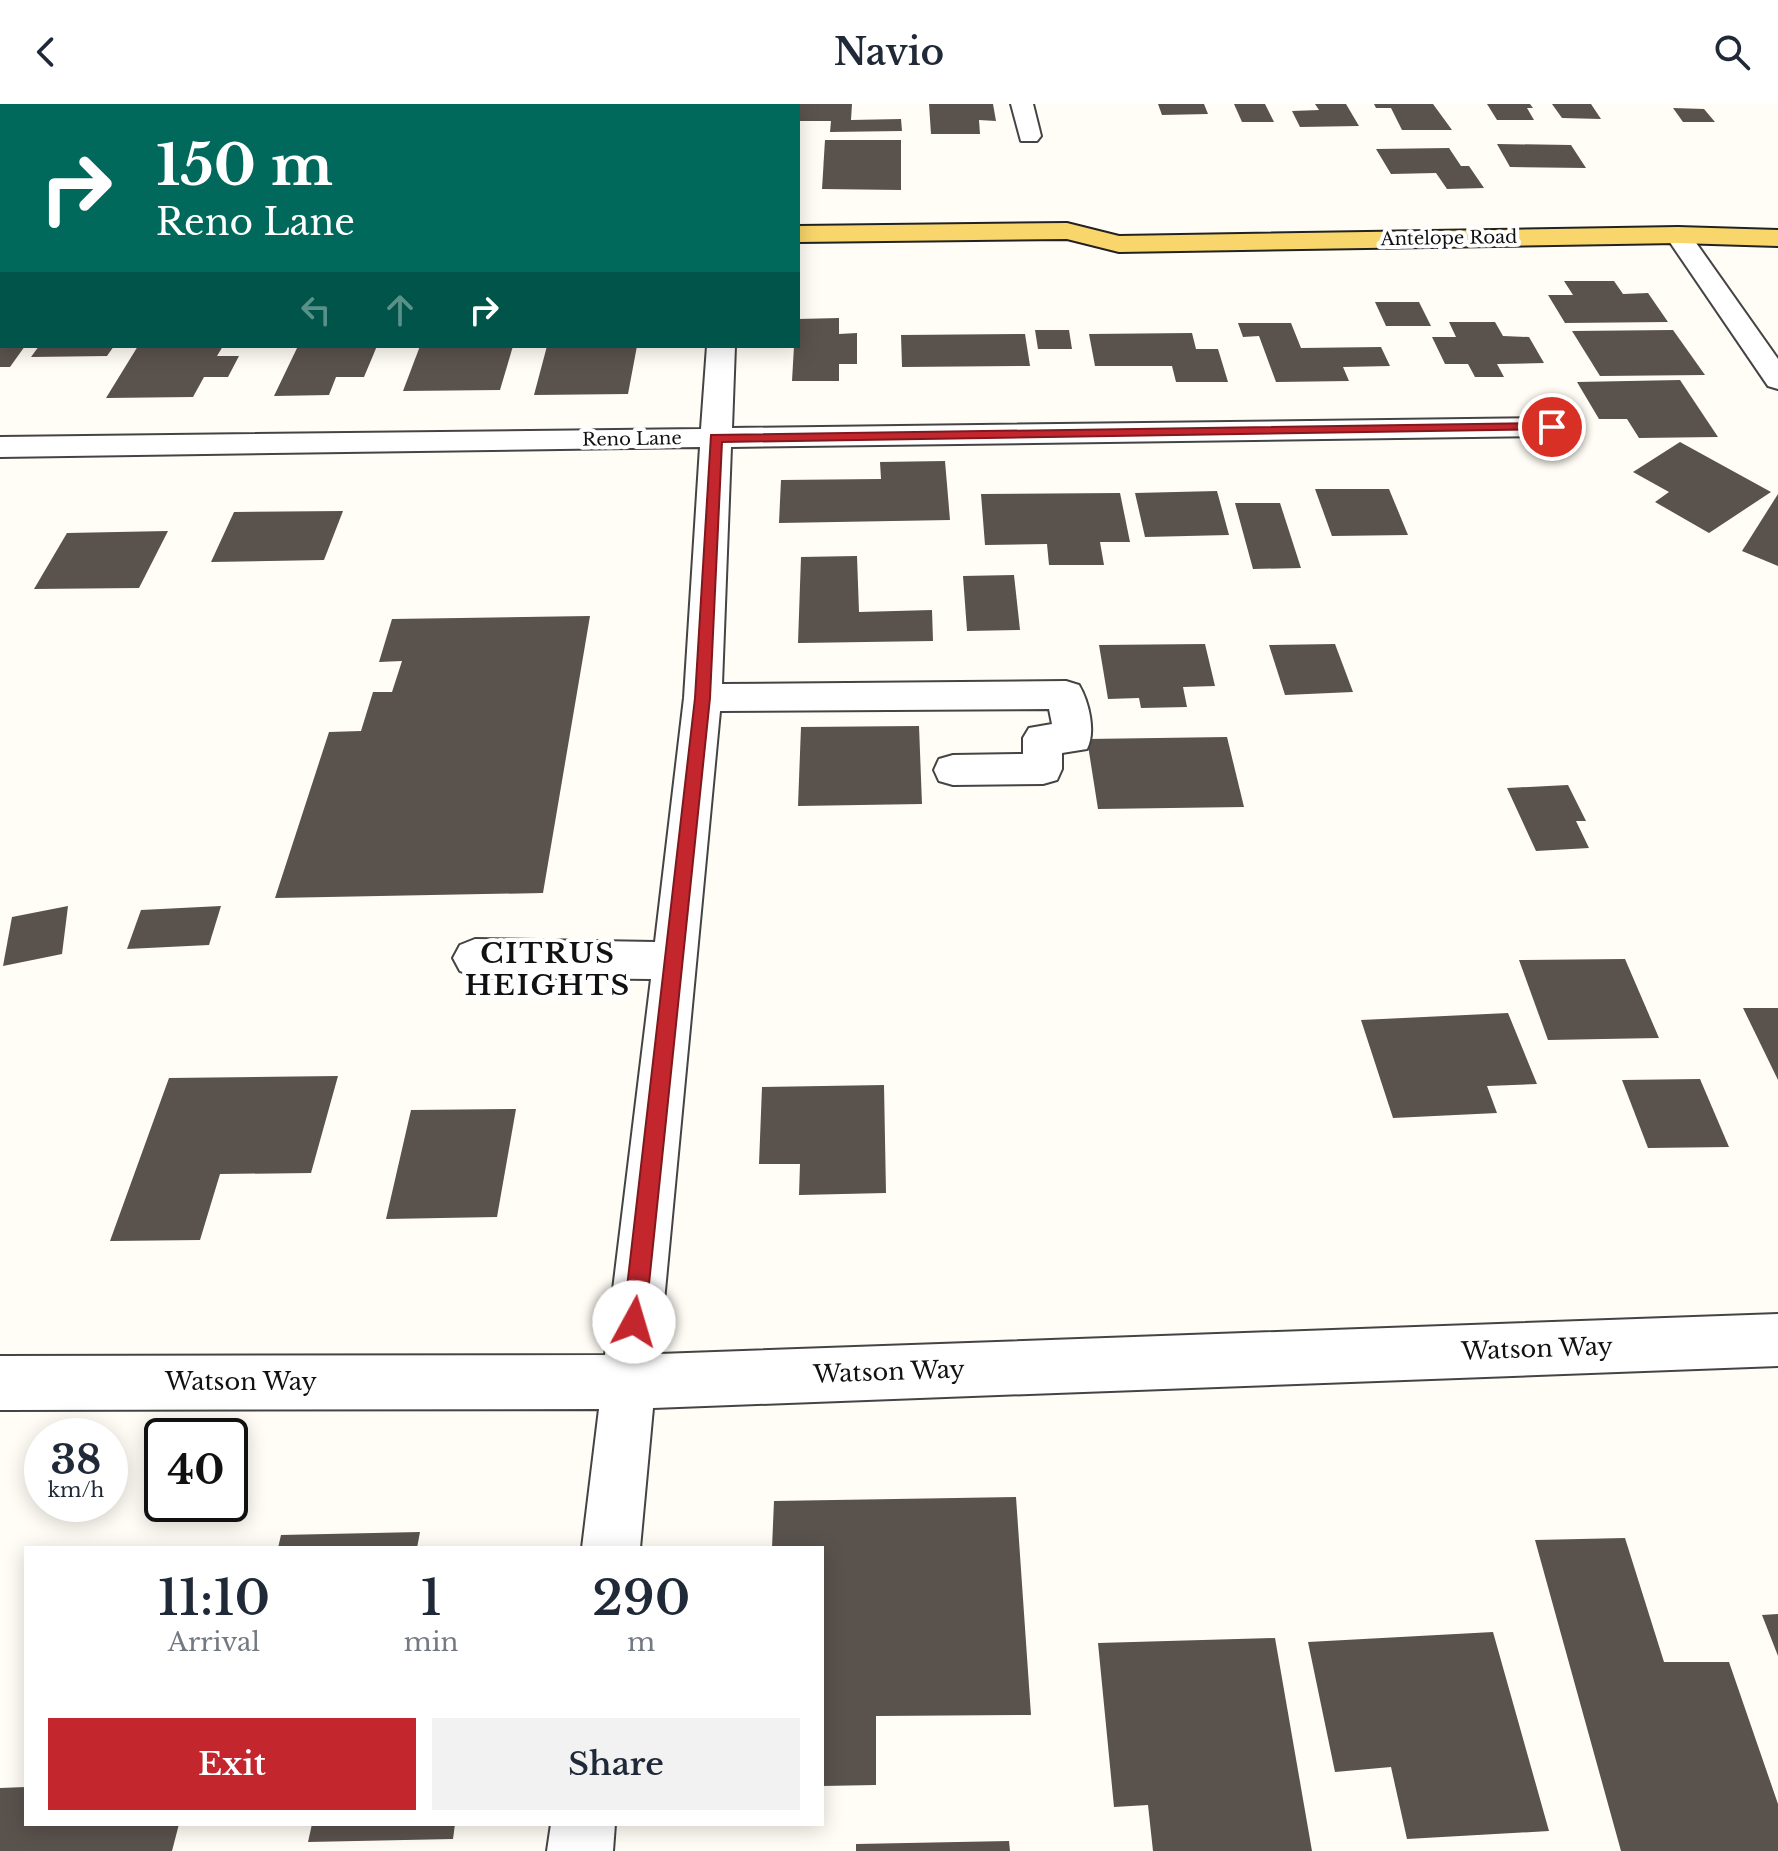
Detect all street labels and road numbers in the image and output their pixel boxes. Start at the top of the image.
street label: Antelope Road [1379,226,1518,250]
street label: Reno Lane [582,427,682,451]
street label: Watson Way [1460,1331,1614,1366]
street label: Watson Way [812,1354,966,1389]
street label: Watson Way [164,1367,318,1396]

